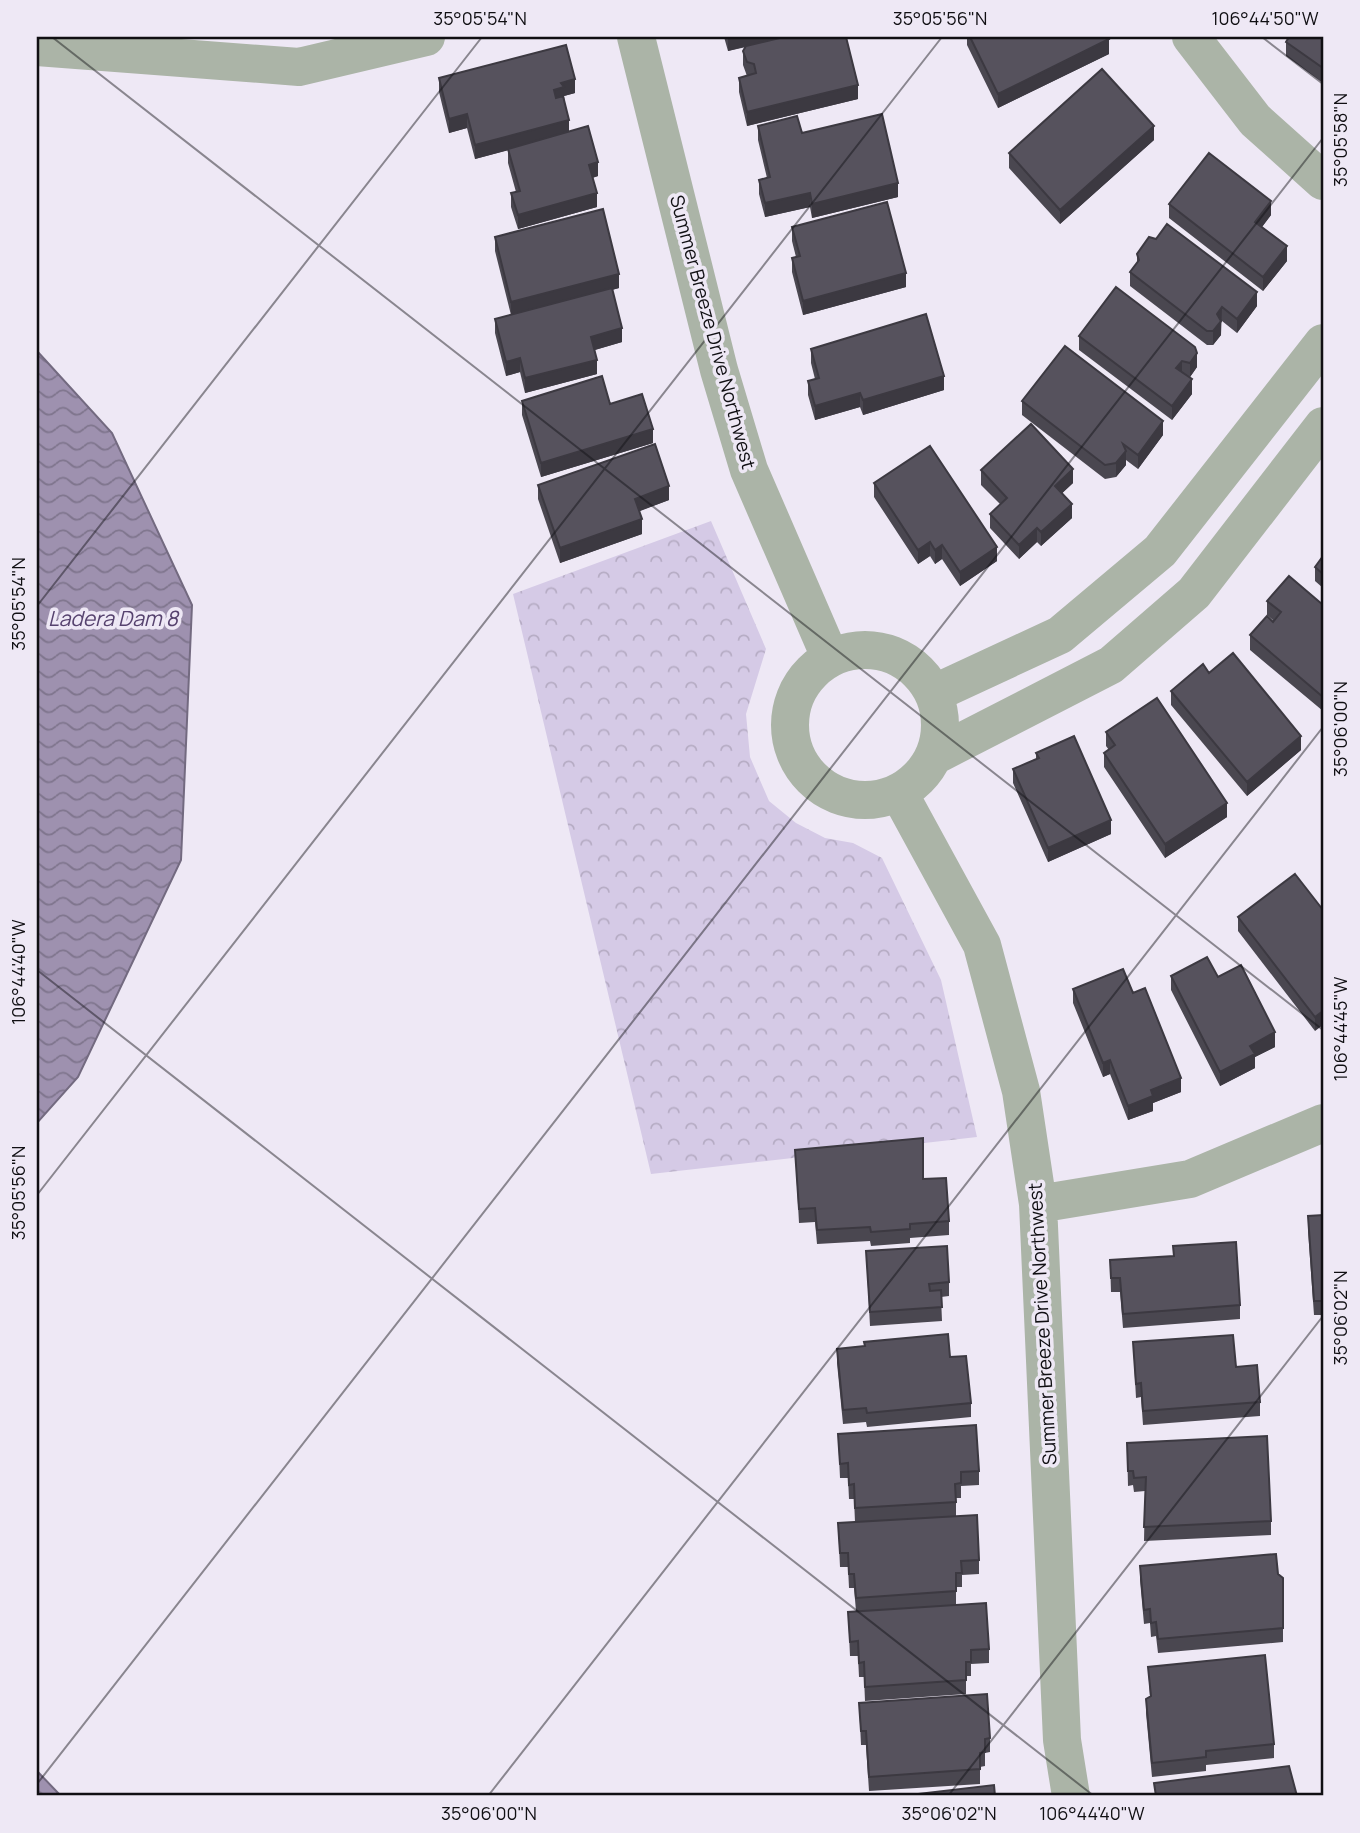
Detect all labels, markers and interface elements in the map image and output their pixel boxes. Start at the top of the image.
text: 35°05'54"N [433,6,527,30]
text: 35°05'56"N [893,6,987,30]
text: 106°44'50"W [1211,6,1319,30]
text: 35°05'58"N [1328,93,1352,187]
street label: Summer Breeze Drive Northwest [664,192,762,472]
text: 35°05'54"N [6,557,30,651]
water label: Ladera Dam 8 [48,604,180,632]
text: 35°06'00"N [1328,681,1352,777]
text: 106°44'40"W [6,919,30,1025]
text: 106°44'45"W [1328,976,1352,1081]
text: 35°05'56"N [6,1146,30,1240]
street label: Summer Breeze Drive Northwest [1022,1182,1062,1466]
text: 35°06'02"N [1328,1270,1352,1366]
text: 35°06'00"N [441,1801,537,1825]
text: 35°06'02"N [901,1801,997,1825]
text: 106°44'40"W [1039,1801,1145,1825]

